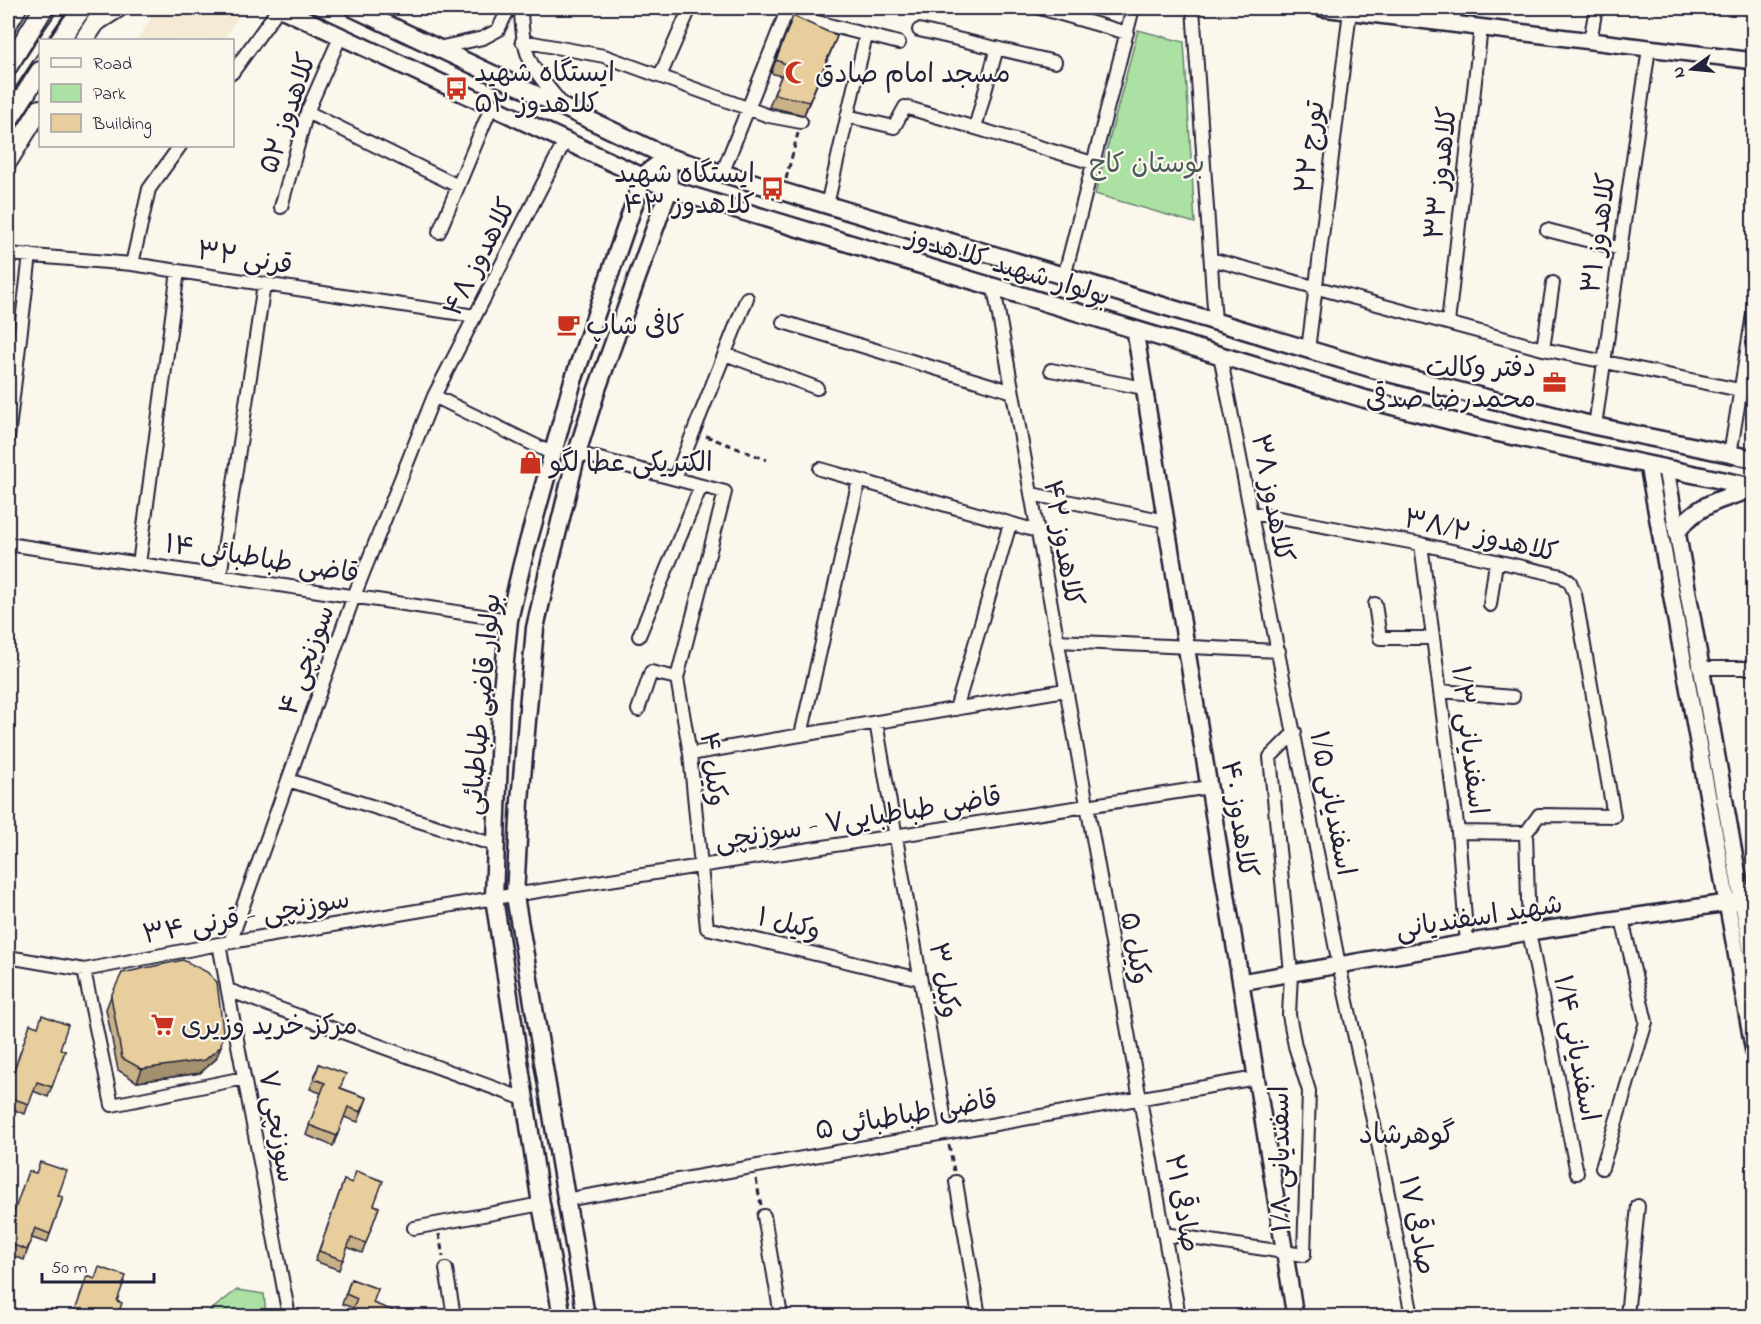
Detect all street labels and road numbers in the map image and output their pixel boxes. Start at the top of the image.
street label: کلاهدوز ۵۲ [251,48,328,179]
street label: تورج ۲۲ [1286,98,1337,196]
street label: کلاهدوز ۳۳ [1416,105,1469,242]
street label: کلاهدوز ۳۱ [1573,171,1628,296]
street label: کلاهدوز ۴۸ [435,192,528,324]
street label: بولوار شهید کلاهدوز [900,218,1115,318]
street label: قرنی ۳۲ [194,233,295,286]
street label: کلاهدوز ۳۸ [1239,431,1302,566]
street label: کلاهدوز ۴۲ [1031,477,1092,610]
street label: کلاهدوز ۳۸/۲ [1400,501,1561,574]
street label: قاضی طباطبائی ۱۴ [162,526,362,595]
street label: بولوار قاضی طباطبائی [454,592,513,817]
street label: سوزنچی ۴ [270,600,346,721]
street label: اسفندیانی ۱/۳ [1439,663,1496,817]
street label: اسفندیانی ۱/۵ [1297,728,1364,879]
street label: وکيل ۴ [688,730,735,809]
street label: کلاهدوز ۴۰ [1209,758,1266,881]
street label: قاضی طباطبایی۷ - سوزنچی [712,779,1005,862]
street label: سوزنچی - قرنی ۳۴ [140,881,353,956]
street label: شهید اسفندیانی [1393,886,1566,951]
street label: وکيل ۱ [753,899,824,952]
street label: وکيل ۵ [1108,909,1159,988]
street label: وکيل ۳ [917,939,968,1021]
street label: اسفندیانی ۱/۴ [1541,972,1608,1125]
street label: سوزنچی ۷ [246,1067,305,1186]
street label: قاضی طباطبائی ۵ [812,1081,1001,1152]
street label: اسفندیانی ۱/۸ [1262,1085,1303,1233]
street label: صادقی ۲۱ [1153,1151,1208,1256]
street label: صادقی ۱۷ [1387,1173,1444,1278]

